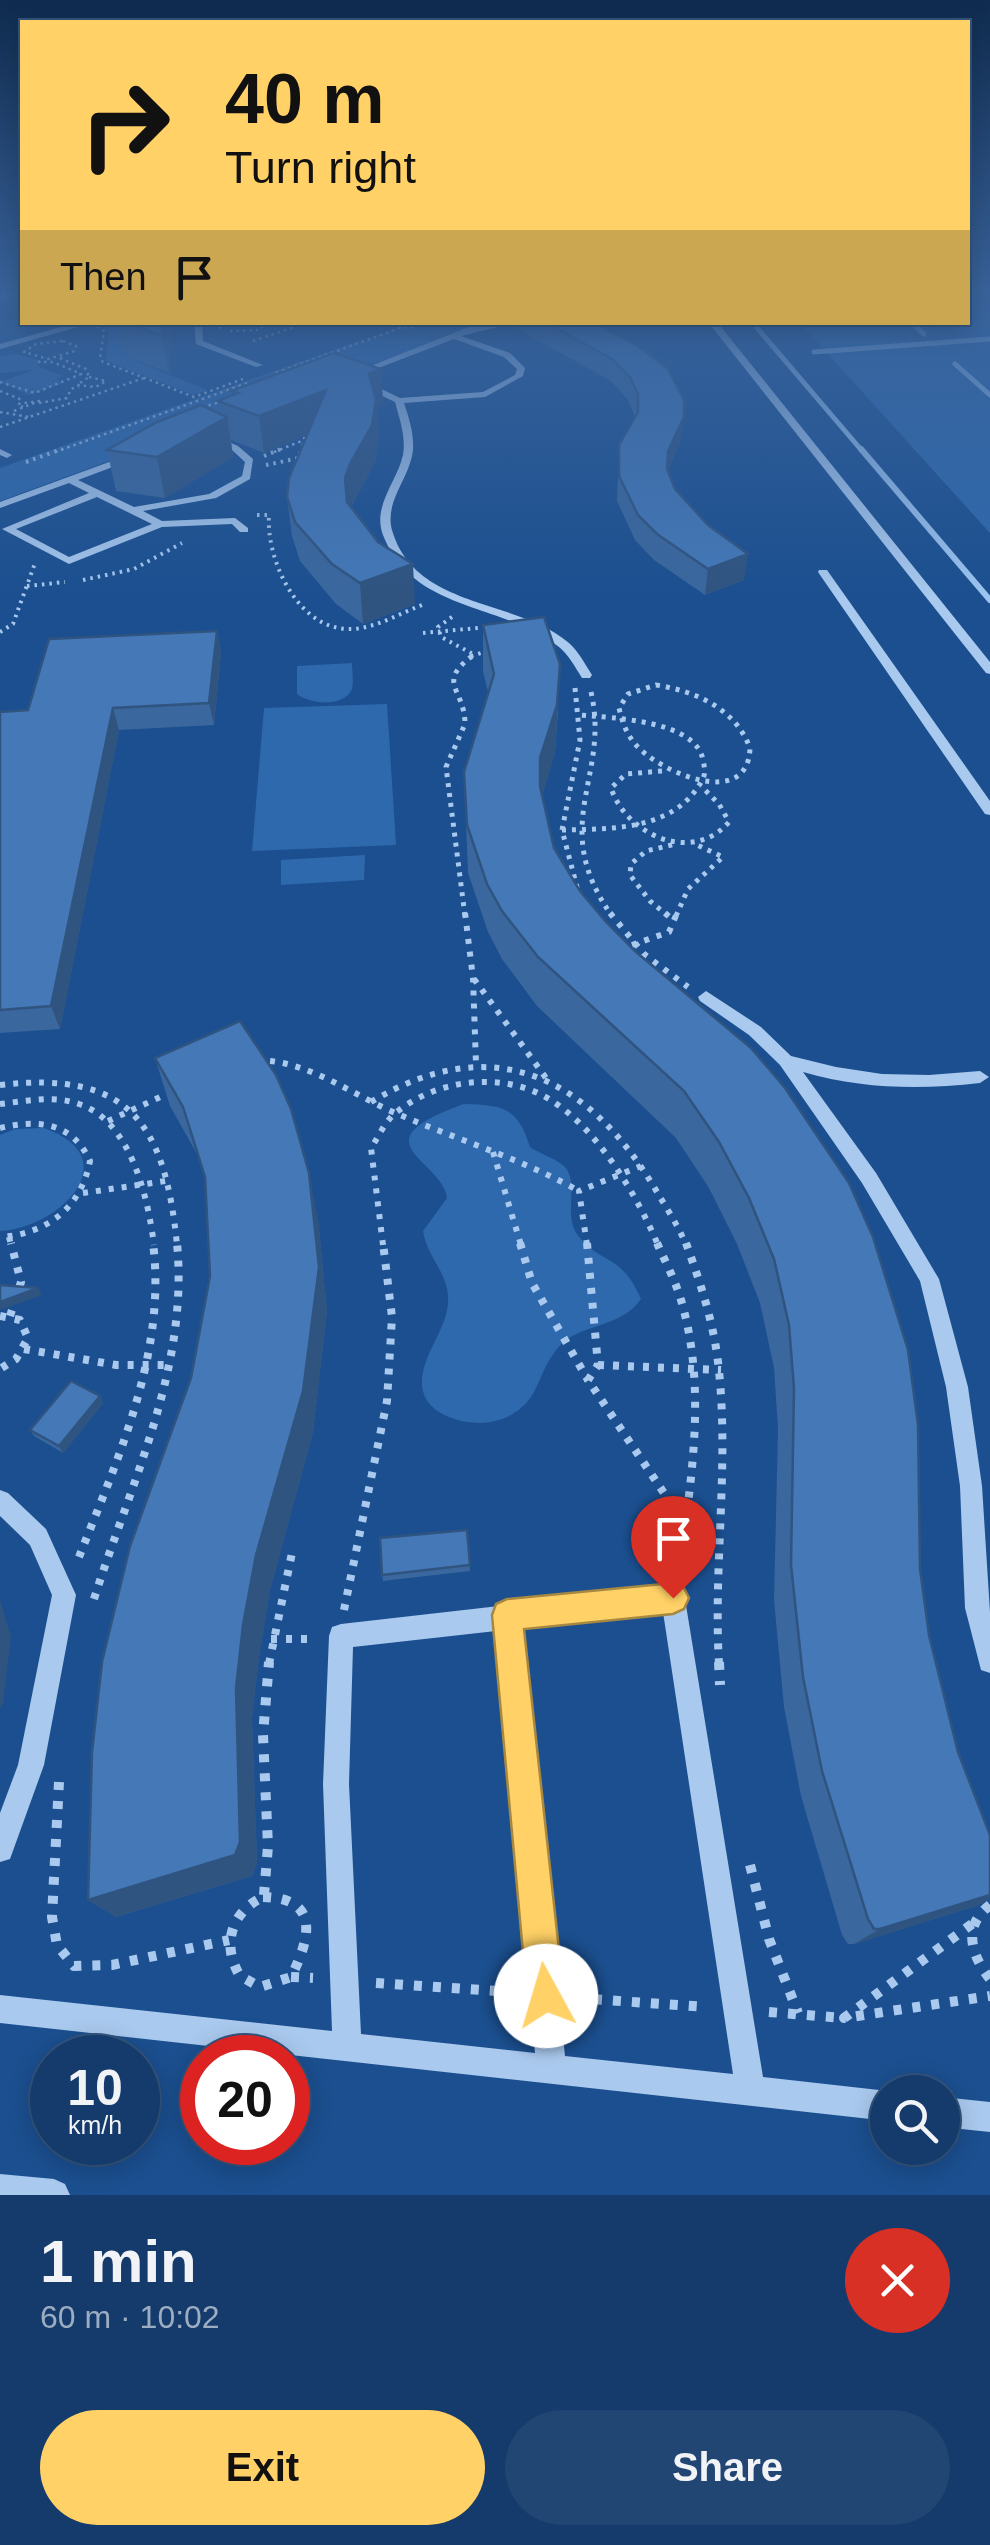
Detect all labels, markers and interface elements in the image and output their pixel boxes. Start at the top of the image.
icon: right [60,60,190,190]
text: 40 m [225,60,385,138]
text: Turn right [225,142,416,193]
icon: arrive [167,250,222,305]
text: Then [60,256,147,298]
pin [631,1496,716,1599]
icon: arrive [646,1511,701,1566]
position arrow [494,1944,598,2048]
speed limit sign: 20 [180,2035,310,2165]
text: 10 [67,2060,123,2116]
map controls [870,2075,960,2165]
button: search [870,2075,960,2165]
text: km/h [68,2111,122,2139]
text: 1 min [40,2228,197,2295]
button: close [845,2228,950,2333]
text: 60 m · 10:02 [40,2299,220,2335]
button: Exit [40,2410,485,2525]
button: Share [505,2410,950,2525]

